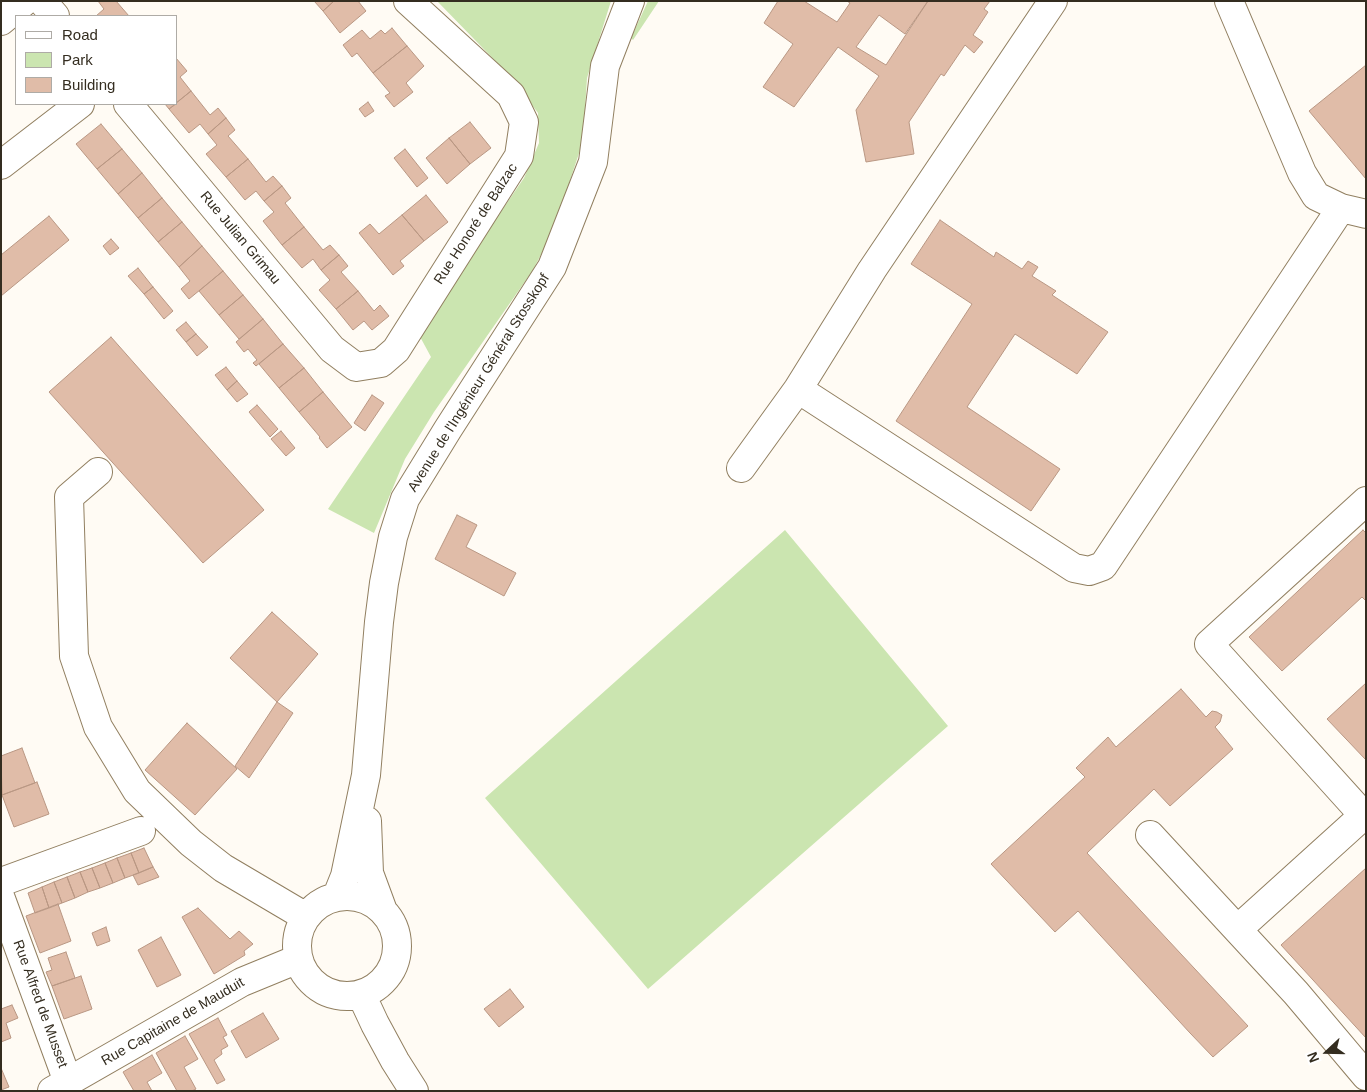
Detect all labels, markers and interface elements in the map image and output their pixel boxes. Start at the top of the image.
legend [15,15,178,105]
text: Road [62,26,98,43]
text: Park [62,51,93,68]
text: Building [62,76,115,93]
street label: Rue Honoré de Balzac [431,160,521,288]
street label: Rue Julian Grimau [196,188,284,288]
street label: Avenue de l'Ingénieur Général Stosskopf [405,271,553,495]
street label: Rue Alfred de Musset [9,938,71,1070]
street label: Rue Capitaine de Mauduit [99,974,247,1070]
north arrow [1302,1027,1352,1077]
text: N [1304,1050,1322,1065]

